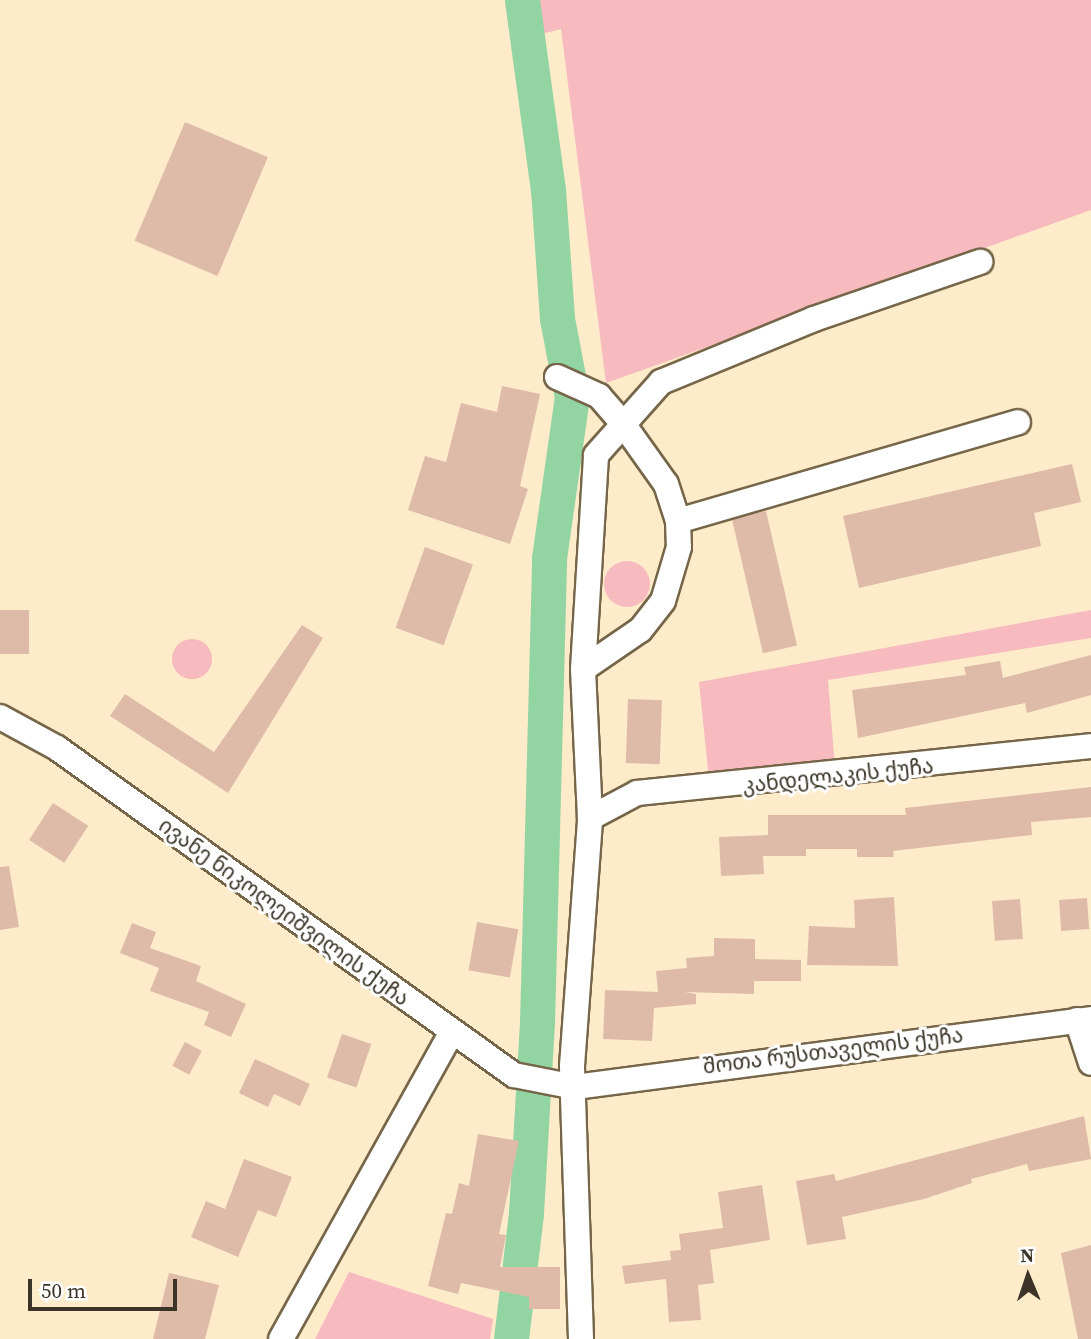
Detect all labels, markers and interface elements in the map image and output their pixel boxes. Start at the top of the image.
street label: კანდელაკის ქუჩა [741,753,935,799]
street label: ივანე ნიკოლეიშვილის ქუჩა [154,813,414,1011]
street label: შოთა რუსთაველის ქუჩა [701,1023,965,1079]
north arrow [993,1241,1063,1311]
text: N [1020,1242,1035,1268]
scale bar [32,1266,180,1310]
text: 50 m [41,1276,86,1305]

